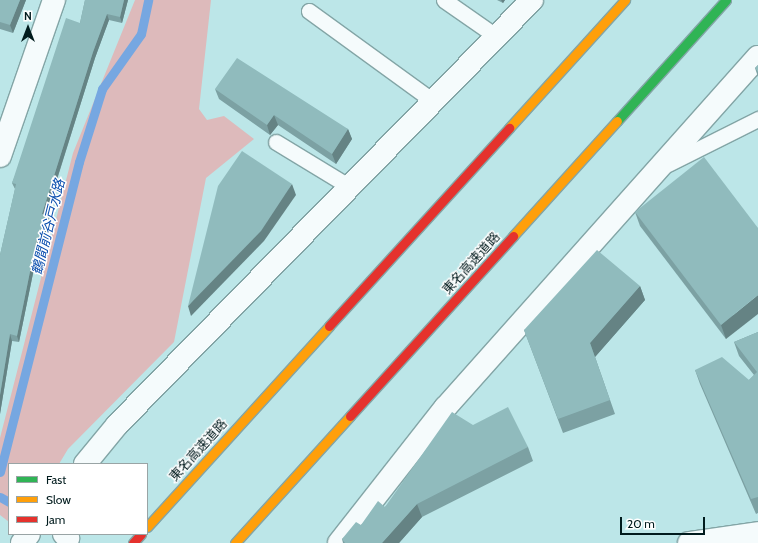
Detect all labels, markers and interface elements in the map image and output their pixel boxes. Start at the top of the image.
north arrow [8,8,48,48]
text: N [24,9,32,23]
water label: 鶴間前谷戸水路 [28,177,68,277]
street label: 東名高速道路 [439,229,503,297]
street label: 東名高速道路 [166,416,230,484]
legend [8,463,148,535]
text: Fast [46,472,66,487]
text: Slow [46,492,71,507]
scale bar [622,509,707,535]
text: Jam [46,512,65,527]
text: 20 m [627,516,655,531]

